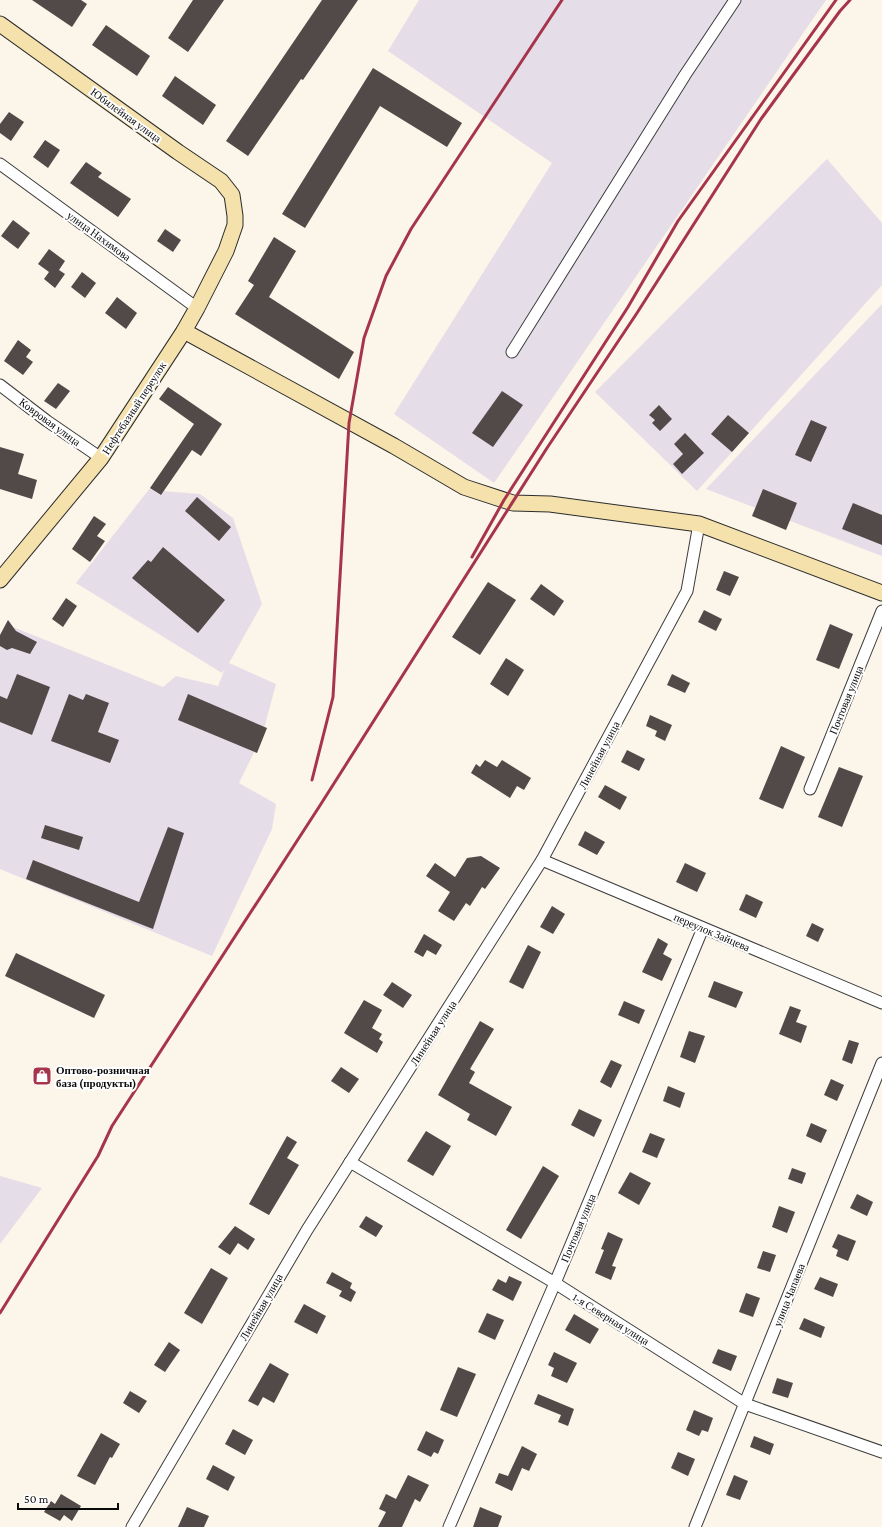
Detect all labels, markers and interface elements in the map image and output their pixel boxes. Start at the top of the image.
street label: Юбилейная улица [88,85,164,145]
street label: улица Нахимова [65,209,133,263]
street label: Нефтебазный переулок [100,359,169,457]
street label: Ковровая улица [17,396,83,448]
street label: Почтовая улица [827,664,865,736]
street label: Линейная улица [576,719,622,791]
street label: переулок Зайцева [672,911,752,953]
street label: Линейная улица [408,998,459,1068]
place label: Оптово-розничная база (продукты) [56,1064,150,1090]
shop icon: Оптово-розничная база (продукты) [31,1065,53,1087]
street label: Почтовая улица [558,1192,598,1264]
street label: улица Чапаева [771,1262,807,1328]
street label: Линейная улица [237,1271,285,1343]
street label: 1-я Северная улица [571,1291,651,1347]
scale bar [18,1485,118,1511]
text: 50 m [24,1492,49,1506]

